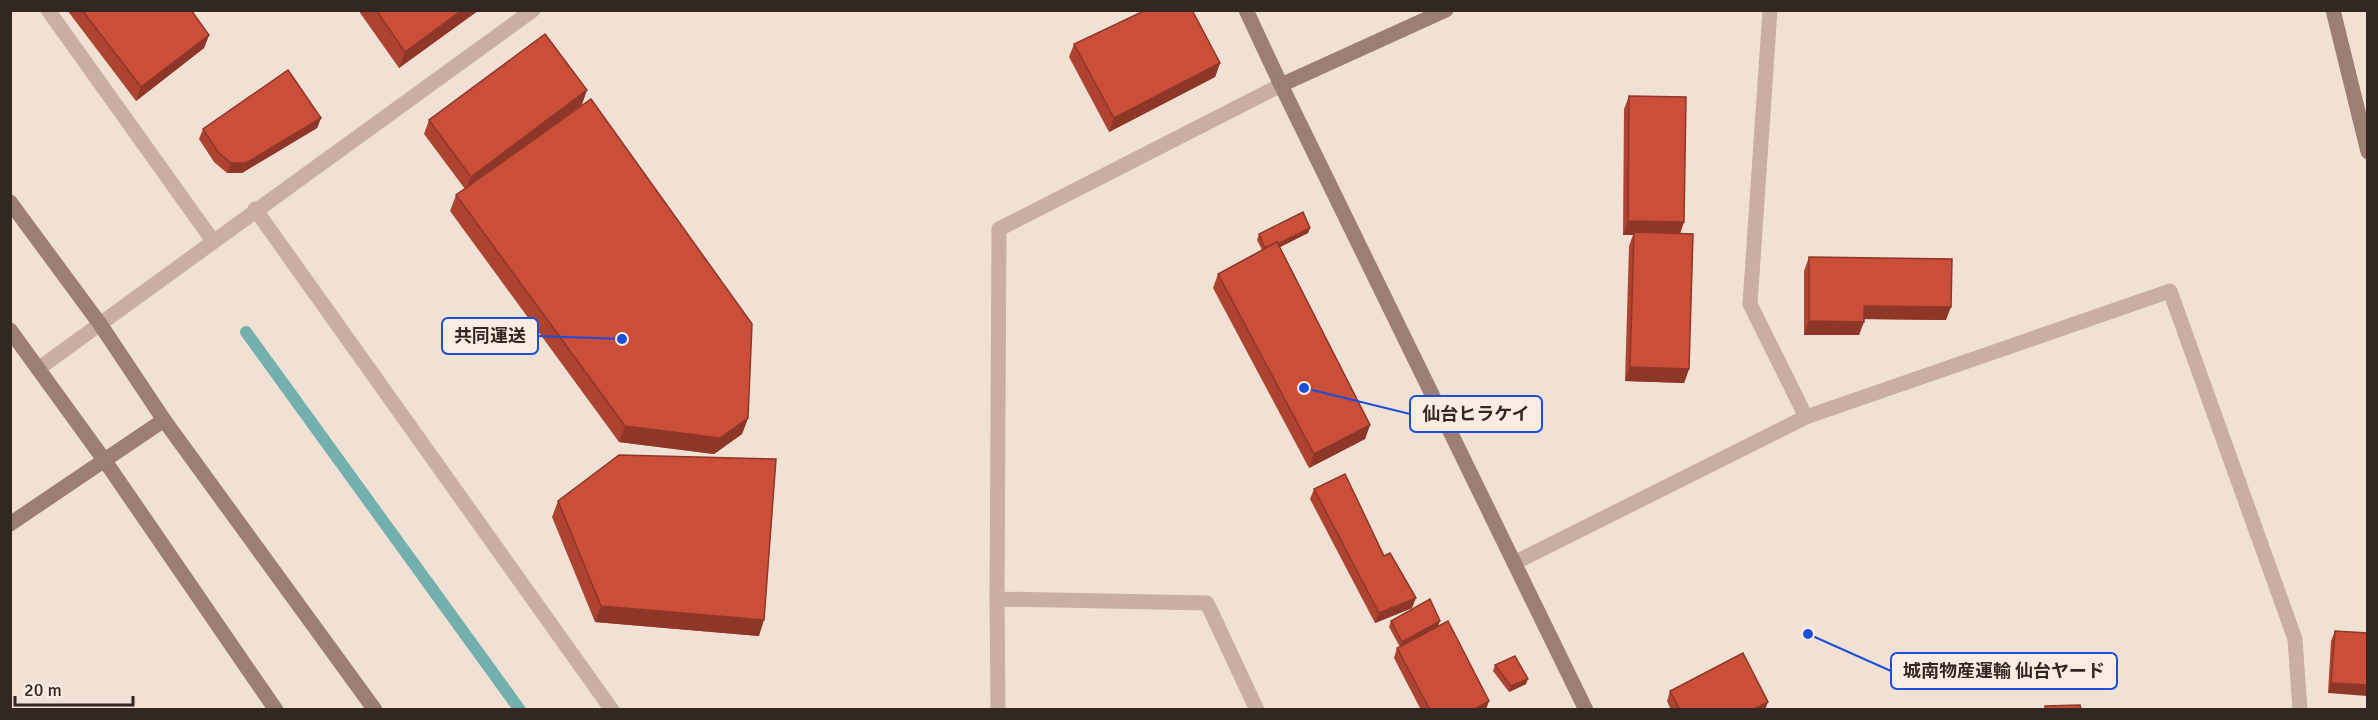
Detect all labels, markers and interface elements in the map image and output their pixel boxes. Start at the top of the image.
callout: 共同運送 [442,318,538,354]
text: 共同運送 [454,325,526,347]
callout: 仙台ヒラケイ [1410,396,1542,432]
text: 仙台ヒラケイ [1422,403,1530,425]
callout: 城南物産運輸 仙台ヤード [1891,653,2117,689]
text: 城南物産運輸 仙台ヤード [1903,660,2105,682]
scale bar [15,669,134,707]
text: 20 m [24,679,62,701]

